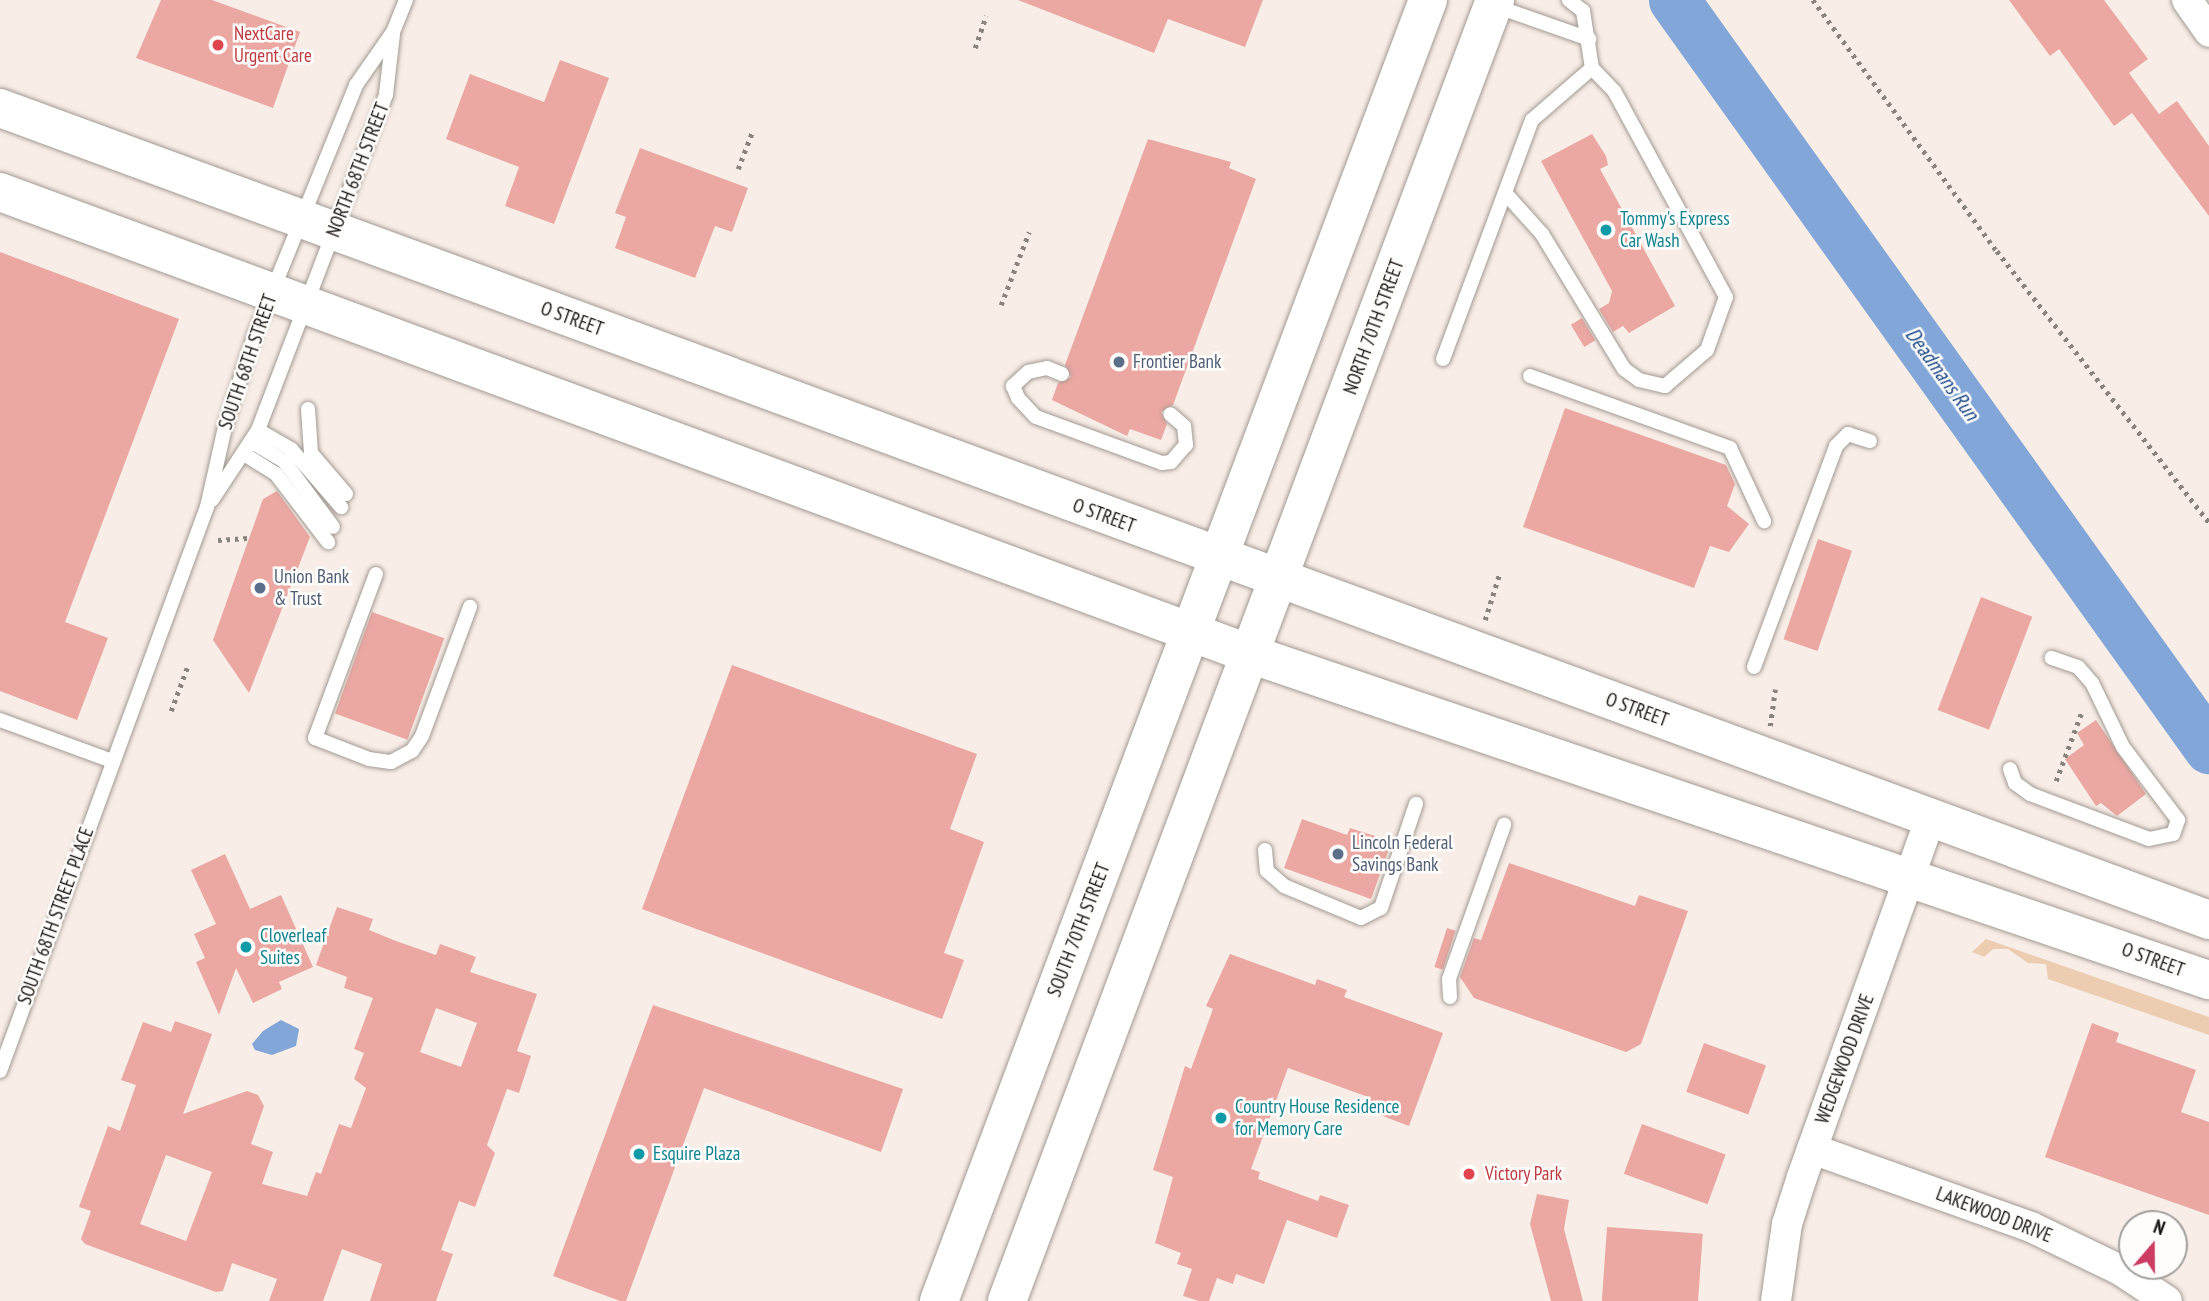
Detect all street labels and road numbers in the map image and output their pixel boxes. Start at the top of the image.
street label: NORTH 68TH STREET [322,100,394,240]
street label: NORTH 70TH STREET [1339,256,1409,398]
street label: SOUTH 68TH STREET [214,291,282,433]
street label: O STREET [538,297,606,341]
street label: O STREET [1070,494,1138,538]
street label: O STREET [1603,688,1671,732]
street label: SOUTH 68TH STREET PLACE [13,824,99,1008]
street label: SOUTH 70TH STREET [1043,860,1115,1000]
street label: O STREET [2119,938,2187,982]
street label: WEDGEWOOD DRIVE [1811,991,1879,1127]
street label: LAKEWOOD DRIVE [1933,1182,2055,1248]

